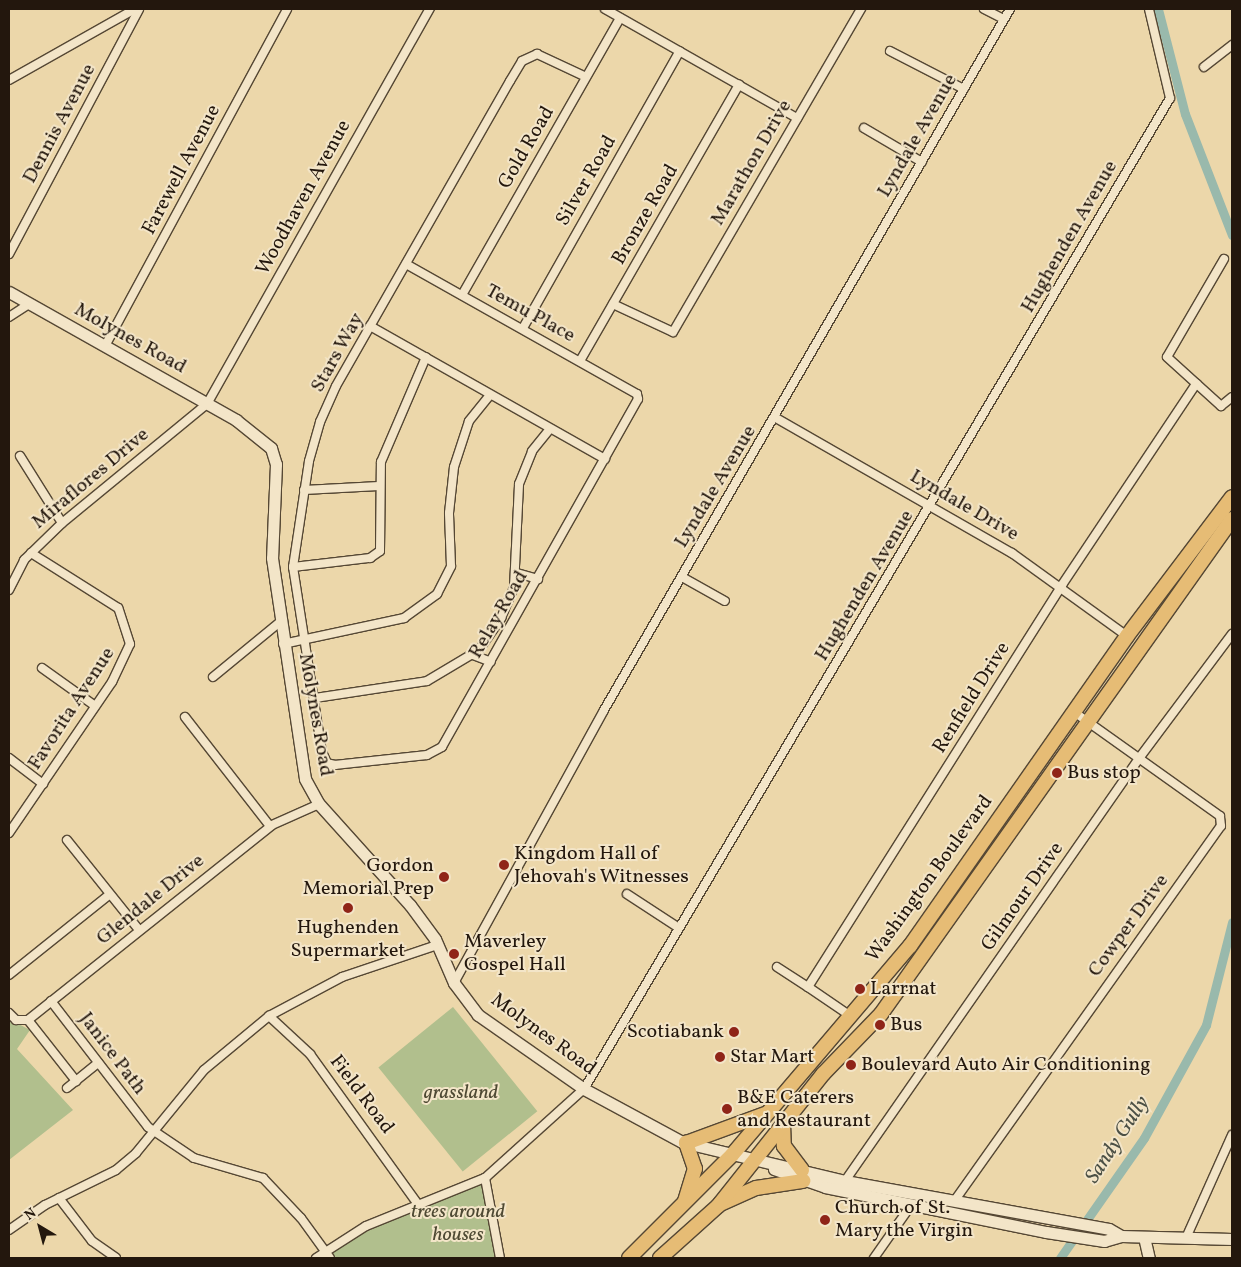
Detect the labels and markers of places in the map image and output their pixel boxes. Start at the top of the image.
place label: Bus stop [1067,761,1141,785]
marker: Bus stop [1051,767,1063,779]
place label: Kingdom Hall of Jehovah's Witnesses [514,842,689,889]
place label: Gordon Memorial Prep [303,854,434,901]
marker: Kingdom Hall of Jehovah's Witnesses [498,859,510,871]
marker: Gordon Memorial Prep [438,871,450,883]
marker: Hughenden Supermarket [342,902,354,914]
place label: Hughenden Supermarket [291,916,405,963]
place label: Maverley Gospel Hall [464,930,566,977]
marker: Maverley Gospel Hall [448,948,460,960]
place label: Larrnat [870,977,937,1001]
marker: Larrnat [854,983,866,995]
place label: Bus [890,1013,922,1037]
marker: Bus [874,1019,886,1031]
place label: Scotiabank [627,1020,724,1044]
marker: Scotiabank [728,1026,740,1038]
place label: Star Mart [730,1045,814,1069]
marker: Star Mart [714,1051,726,1063]
place label: Boulevard Auto Air Conditioning [861,1053,1150,1077]
marker: Boulevard Auto Air Conditioning [845,1059,857,1071]
place label: B&E Caterers and Restaurant [737,1086,871,1133]
marker: B&E Caterers and Restaurant [721,1103,733,1115]
place label: Church of St. Mary the Virgin [835,1196,974,1243]
marker: Church of St. Mary the Virgin [819,1214,831,1226]

